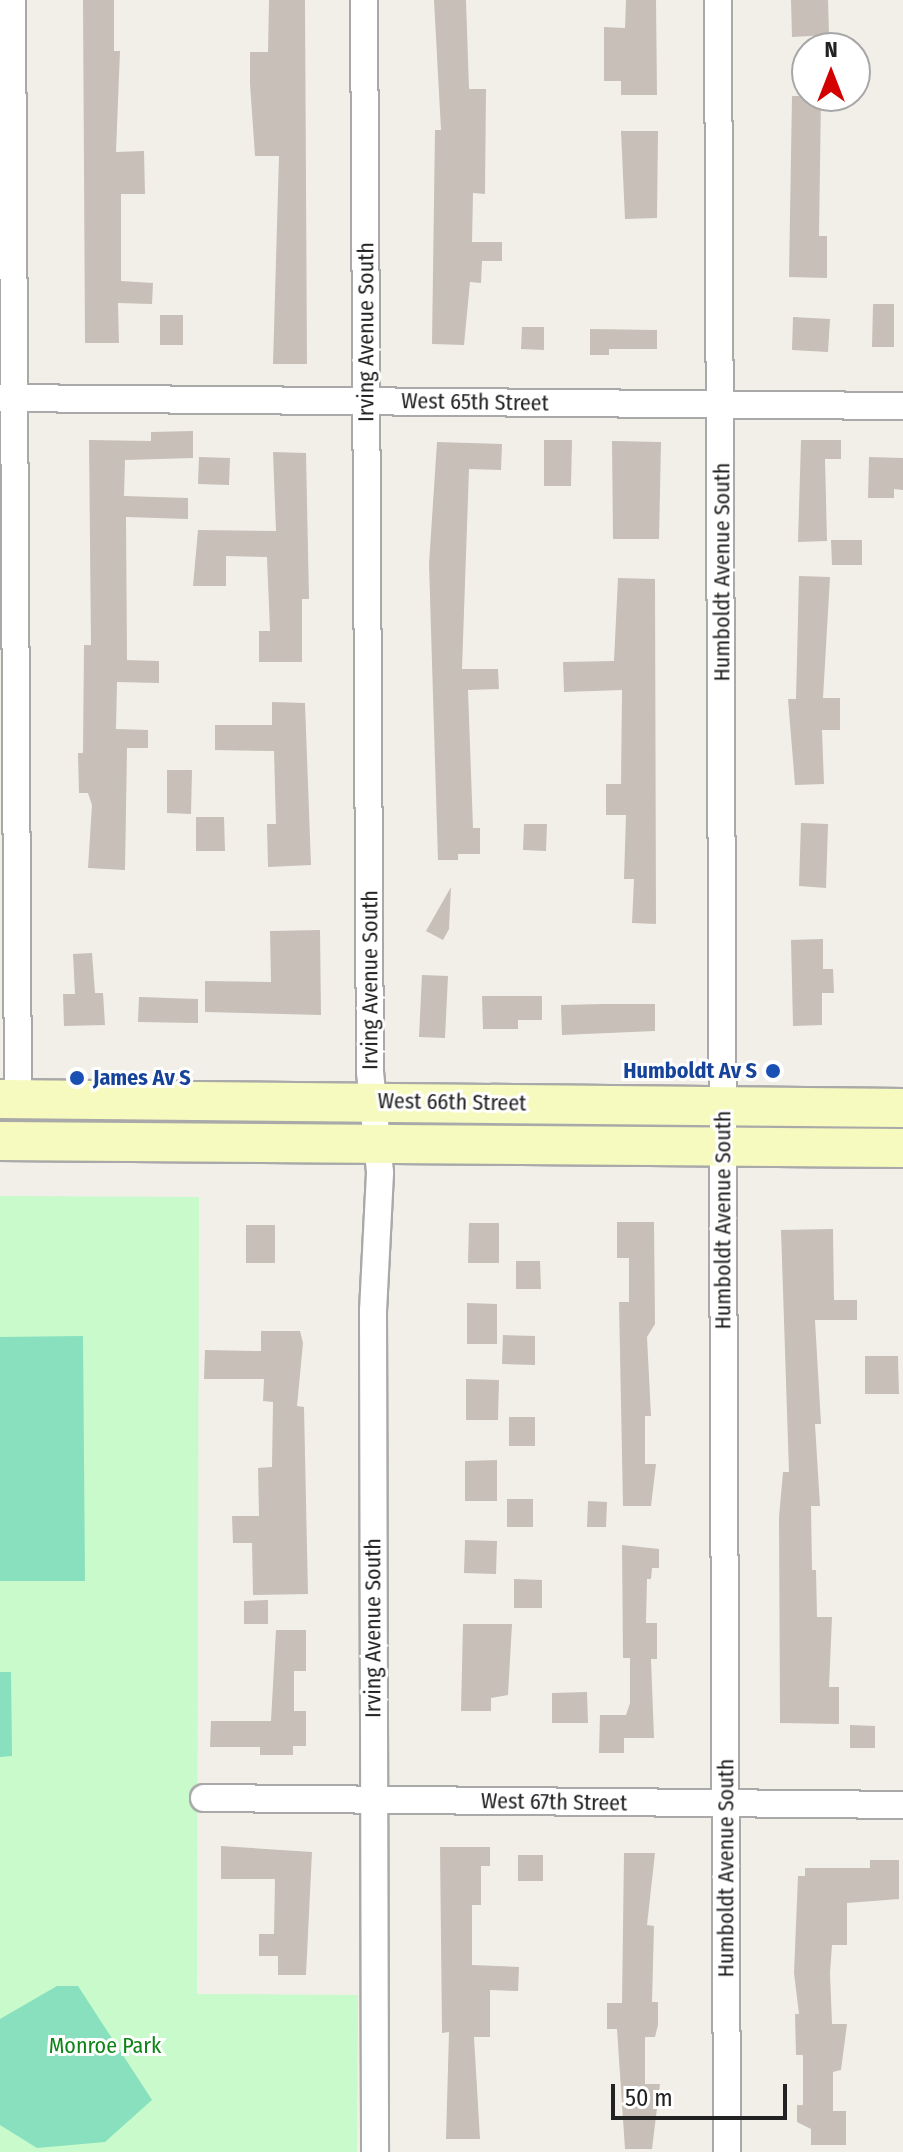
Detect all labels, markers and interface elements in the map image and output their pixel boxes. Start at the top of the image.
north arrow [791,32,871,112]
text: N [824,36,838,63]
street label: Irving Avenue South [353,242,379,422]
street label: West 65th Street [401,388,549,416]
street label: Humboldt Avenue South [709,463,735,681]
street label: Irving Avenue South [357,890,383,1070]
place label: Humboldt Av S [623,1058,757,1084]
marker: Humboldt Av S [764,1062,782,1080]
place label: James Av S [93,1065,191,1091]
marker: James Av S [68,1069,86,1087]
street label: West 66th Street [377,1088,527,1116]
street label: Humboldt Avenue South [710,1111,736,1329]
street label: Irving Avenue South [360,1538,386,1718]
street label: Humboldt Avenue South [713,1759,739,1977]
street label: West 67th Street [481,1788,627,1816]
park label: Monroe Park [49,2033,161,2059]
scale bar [615,2068,791,2118]
text: 50 m [625,2084,673,2112]

